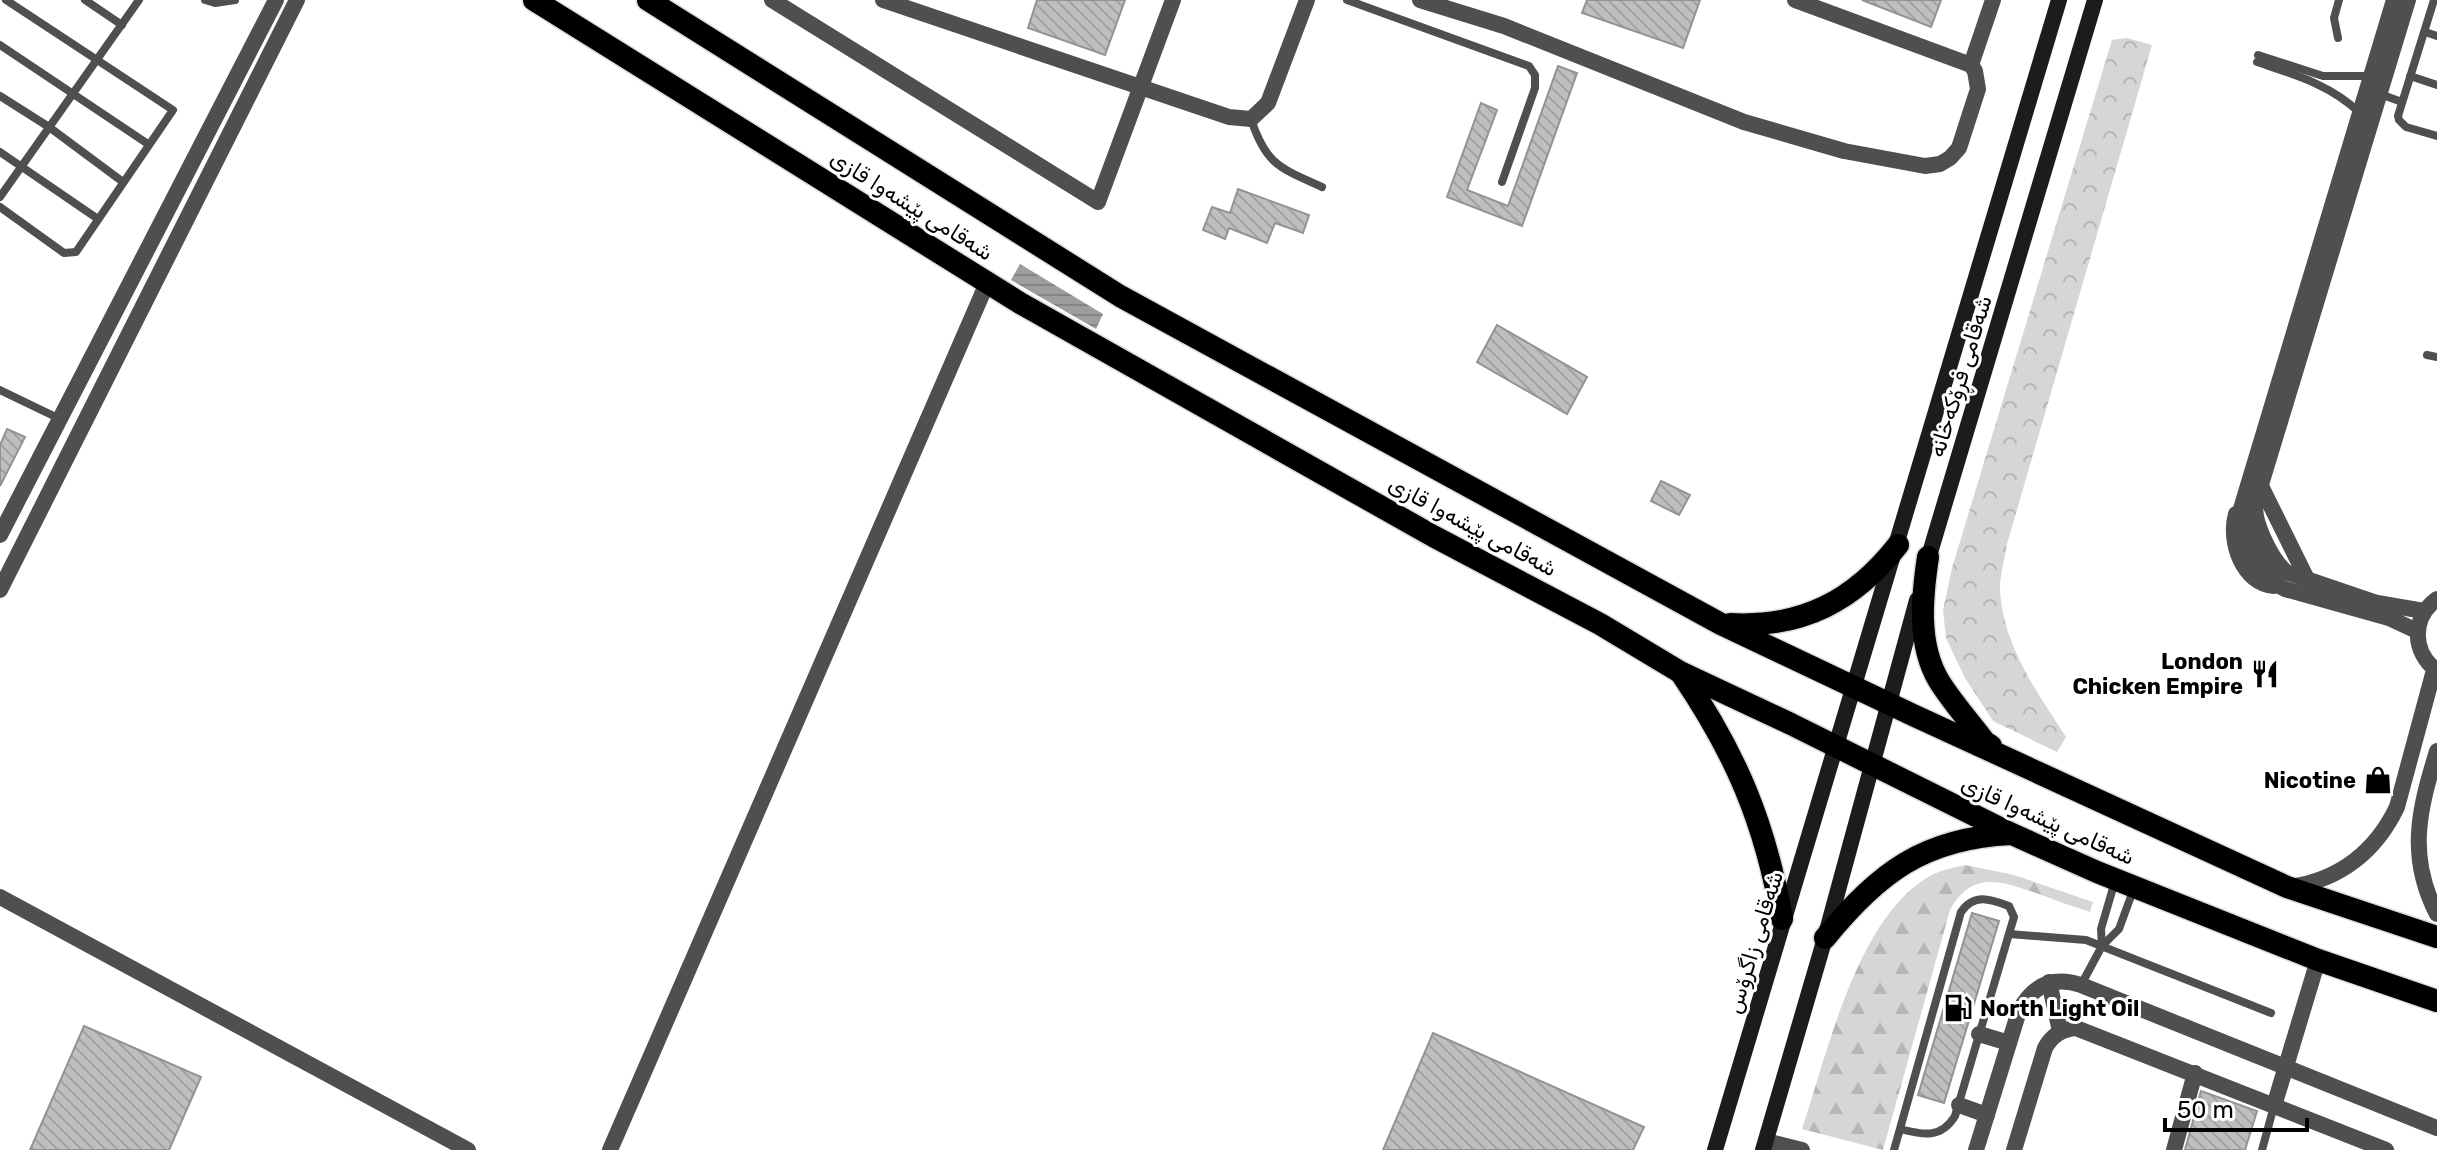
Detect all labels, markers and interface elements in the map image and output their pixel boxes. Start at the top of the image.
street label: شەقامی پێشەوا قازی [825,144,998,267]
street label: شەقامی فڕۆکەخانە [1923,292,2003,462]
street label: شەقامی پێشەوا قازی [1383,471,1562,583]
place label: London Chicken Empire [2072,648,2243,700]
restaurant icon: London Chicken Empire [2250,659,2280,689]
shop icon: Nicotine [2363,765,2393,795]
place label: Nicotine [2264,767,2356,794]
street label: شەقامی پێشەوا قازی [1956,770,2139,872]
street label: شەقامی زاگرۆس [1720,868,1789,1017]
fuel station icon: North Light Oil [1943,993,1973,1023]
place label: North Light Oil [1980,995,2139,1022]
scale bar [2165,1082,2307,1132]
text: 50 m [2177,1096,2234,1124]

